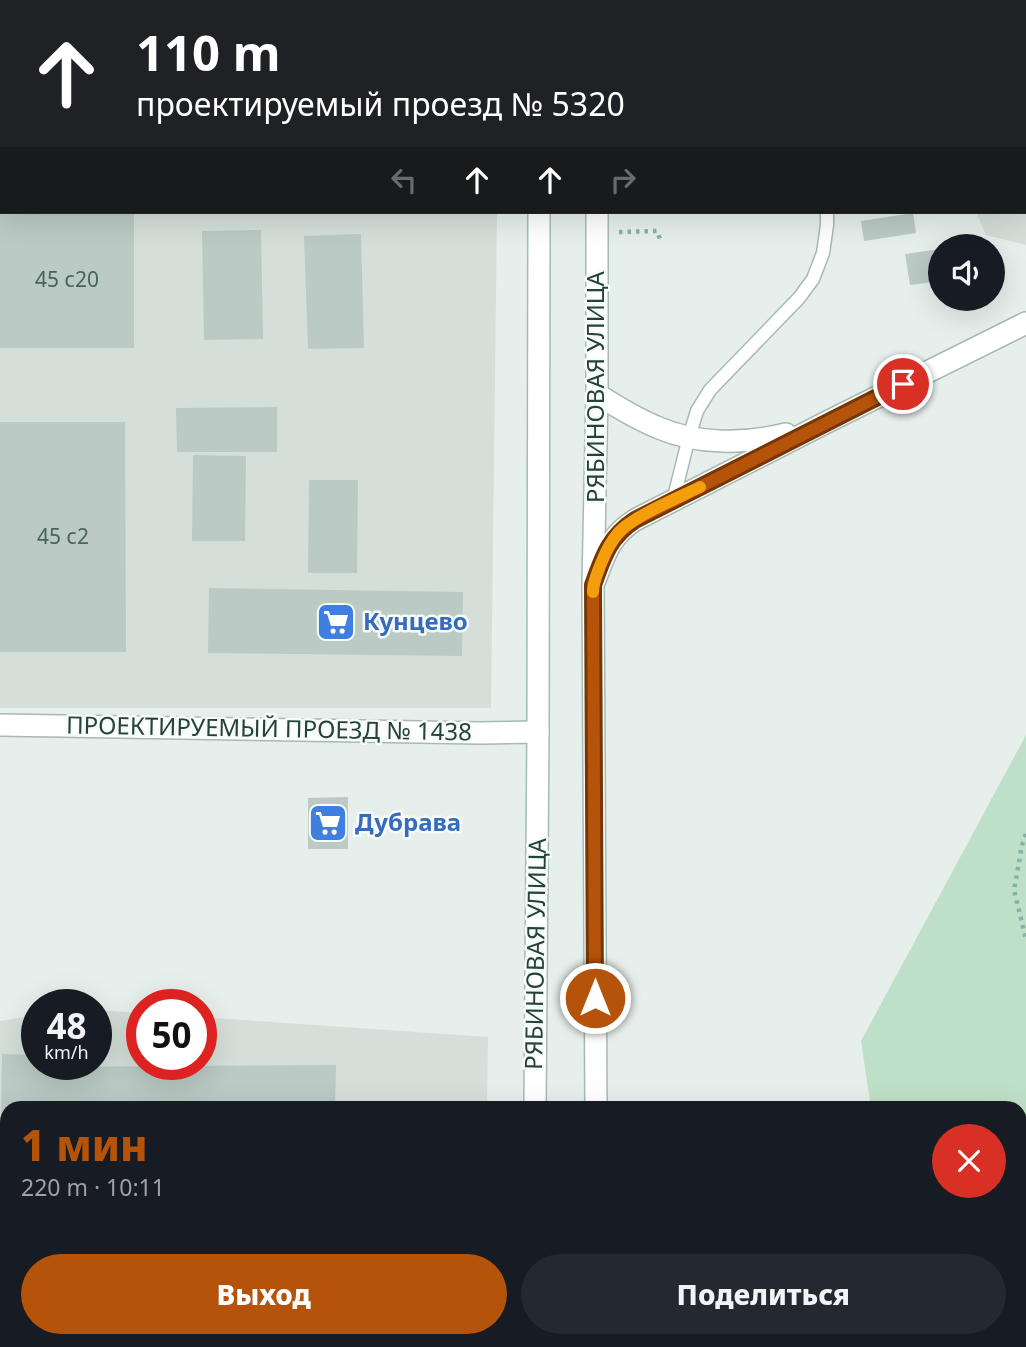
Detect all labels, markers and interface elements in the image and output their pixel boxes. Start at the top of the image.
text: 110 m [136,19,281,85]
icon: ahead [21,28,112,119]
text: проектируемый проезд № 5320 [136,82,625,125]
icon: left [385,161,423,199]
icon: ahead [458,161,496,199]
icon: ahead [531,161,569,199]
icon: right [604,161,642,199]
map controls [928,234,1005,311]
button: sound [928,234,1005,311]
house number: 45 с20 [35,265,99,293]
street label: РЯБИНОВАЯ УЛИЦА [578,270,611,503]
pin [873,354,933,414]
icon: arrive [884,365,922,403]
house number: 45 с2 [37,522,89,550]
supermarket icon: Кунцево [315,601,357,643]
place label: Кунцево [363,604,468,637]
street label: ПРОЕКТИРУЕМЫЙ ПРОЕЗД № 1438 [66,707,472,748]
supermarket icon: Дубрава [307,802,349,844]
place label: Дубрава [355,805,461,838]
street label: РЯБИНОВАЯ УЛИЦА [516,837,553,1070]
position arrow [558,961,632,1035]
speed limit sign: 50 [126,989,217,1080]
text: 48 [46,1002,87,1049]
text: km/h [44,1040,89,1064]
text: 1 мин [21,1116,148,1173]
button: close [932,1124,1006,1198]
text: 220 m · 10:11 [21,1171,165,1203]
button: Выход [21,1254,507,1334]
button: Поделиться [521,1254,1006,1334]

